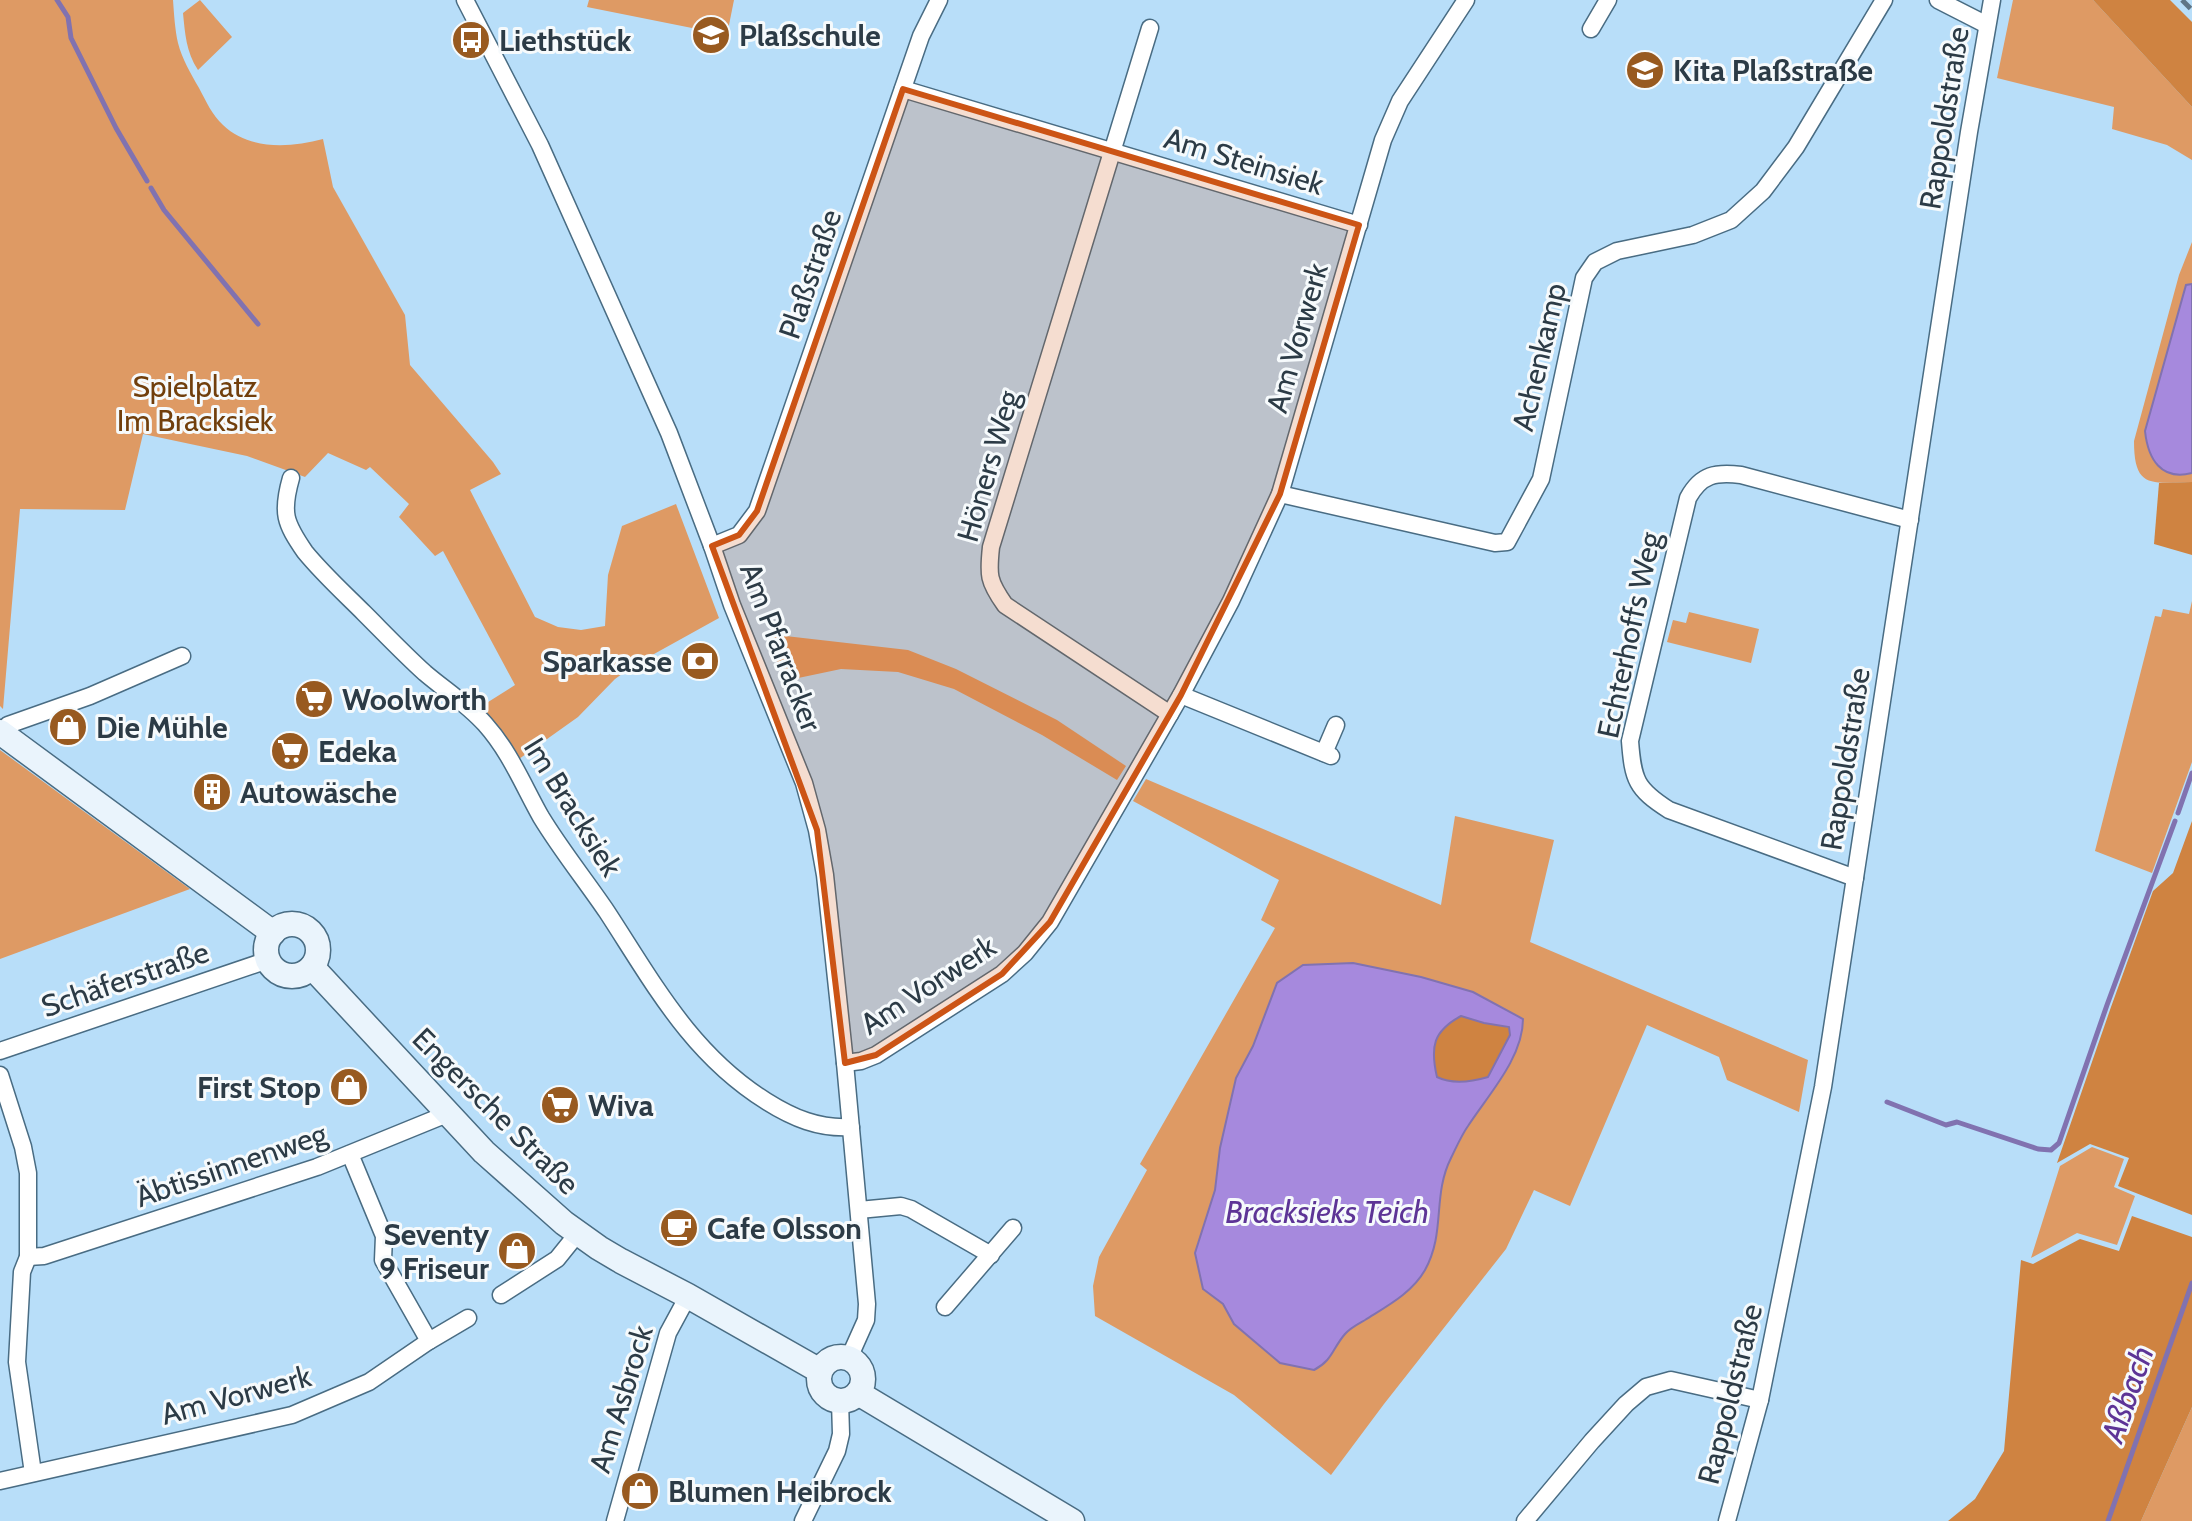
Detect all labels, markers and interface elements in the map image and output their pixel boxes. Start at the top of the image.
school or university icon: Plaßschule [690,14,732,56]
place label: Plaßschule [739,17,881,54]
bus stop icon: Liethstück [450,19,492,61]
place label: Liethstück [499,22,632,59]
street label: Rappoldstraße [1911,24,1977,212]
school or university icon: Kita Plaßstraße [1624,49,1666,91]
place label: Kita Plaßstraße [1673,52,1873,89]
street label: Am Steinsiek [1160,119,1329,203]
street label: Plaßstraße [771,204,849,344]
street label: Am Vorwerk [1258,258,1336,417]
street label: Achenkamp [1504,279,1574,435]
park label: Spielplatz Im Bracksiek [117,368,274,439]
street label: Höners Weg [949,385,1028,546]
street label: Echterhoffs Weg [1589,528,1669,741]
street label: Am Pfarracker [732,558,830,737]
bank icon: Sparkasse [679,640,721,682]
place label: Sparkasse [543,643,672,680]
street label: Rappoldstraße [1812,665,1878,853]
supermarket icon: Woolworth [293,678,335,720]
place label: Woolworth [342,681,487,718]
shop icon: Die Mühle [47,706,89,748]
place label: Die Mühle [96,709,228,746]
supermarket icon: Edeka [269,730,311,772]
street label: Im Bracksiek [516,731,630,884]
place label: Edeka [318,733,397,770]
building icon: Autowäsche [191,771,233,813]
place label: Autowäsche [240,774,397,811]
street label: Am Vorwerk [853,927,1003,1042]
street label: Schäferstraße [36,933,214,1025]
street label: Engersche Straße [405,1020,587,1202]
shop icon: First Stop [328,1066,370,1108]
place label: First Stop [197,1069,321,1106]
supermarket icon: Wiva [539,1084,581,1126]
place label: Wiva [588,1087,654,1124]
street label: Äbtissinnenweg [130,1115,333,1215]
water label: Bracksieks Teich [1225,1192,1429,1231]
cafe icon: Cafe Olsson [658,1207,700,1249]
place label: Cafe Olsson [707,1210,862,1247]
place label: Seventy 9 Friseur [379,1216,490,1287]
shop icon: Seventy 9 Friseur [496,1230,538,1272]
street label: Rappoldstraße [1690,1300,1770,1488]
street label: Am Asbrock [581,1321,661,1477]
water label: Aßbach [2092,1341,2162,1449]
street label: Am Vorwerk [157,1357,316,1433]
shop icon: Blumen Heibrock [619,1470,661,1512]
place label: Blumen Heibrock [668,1473,892,1510]

